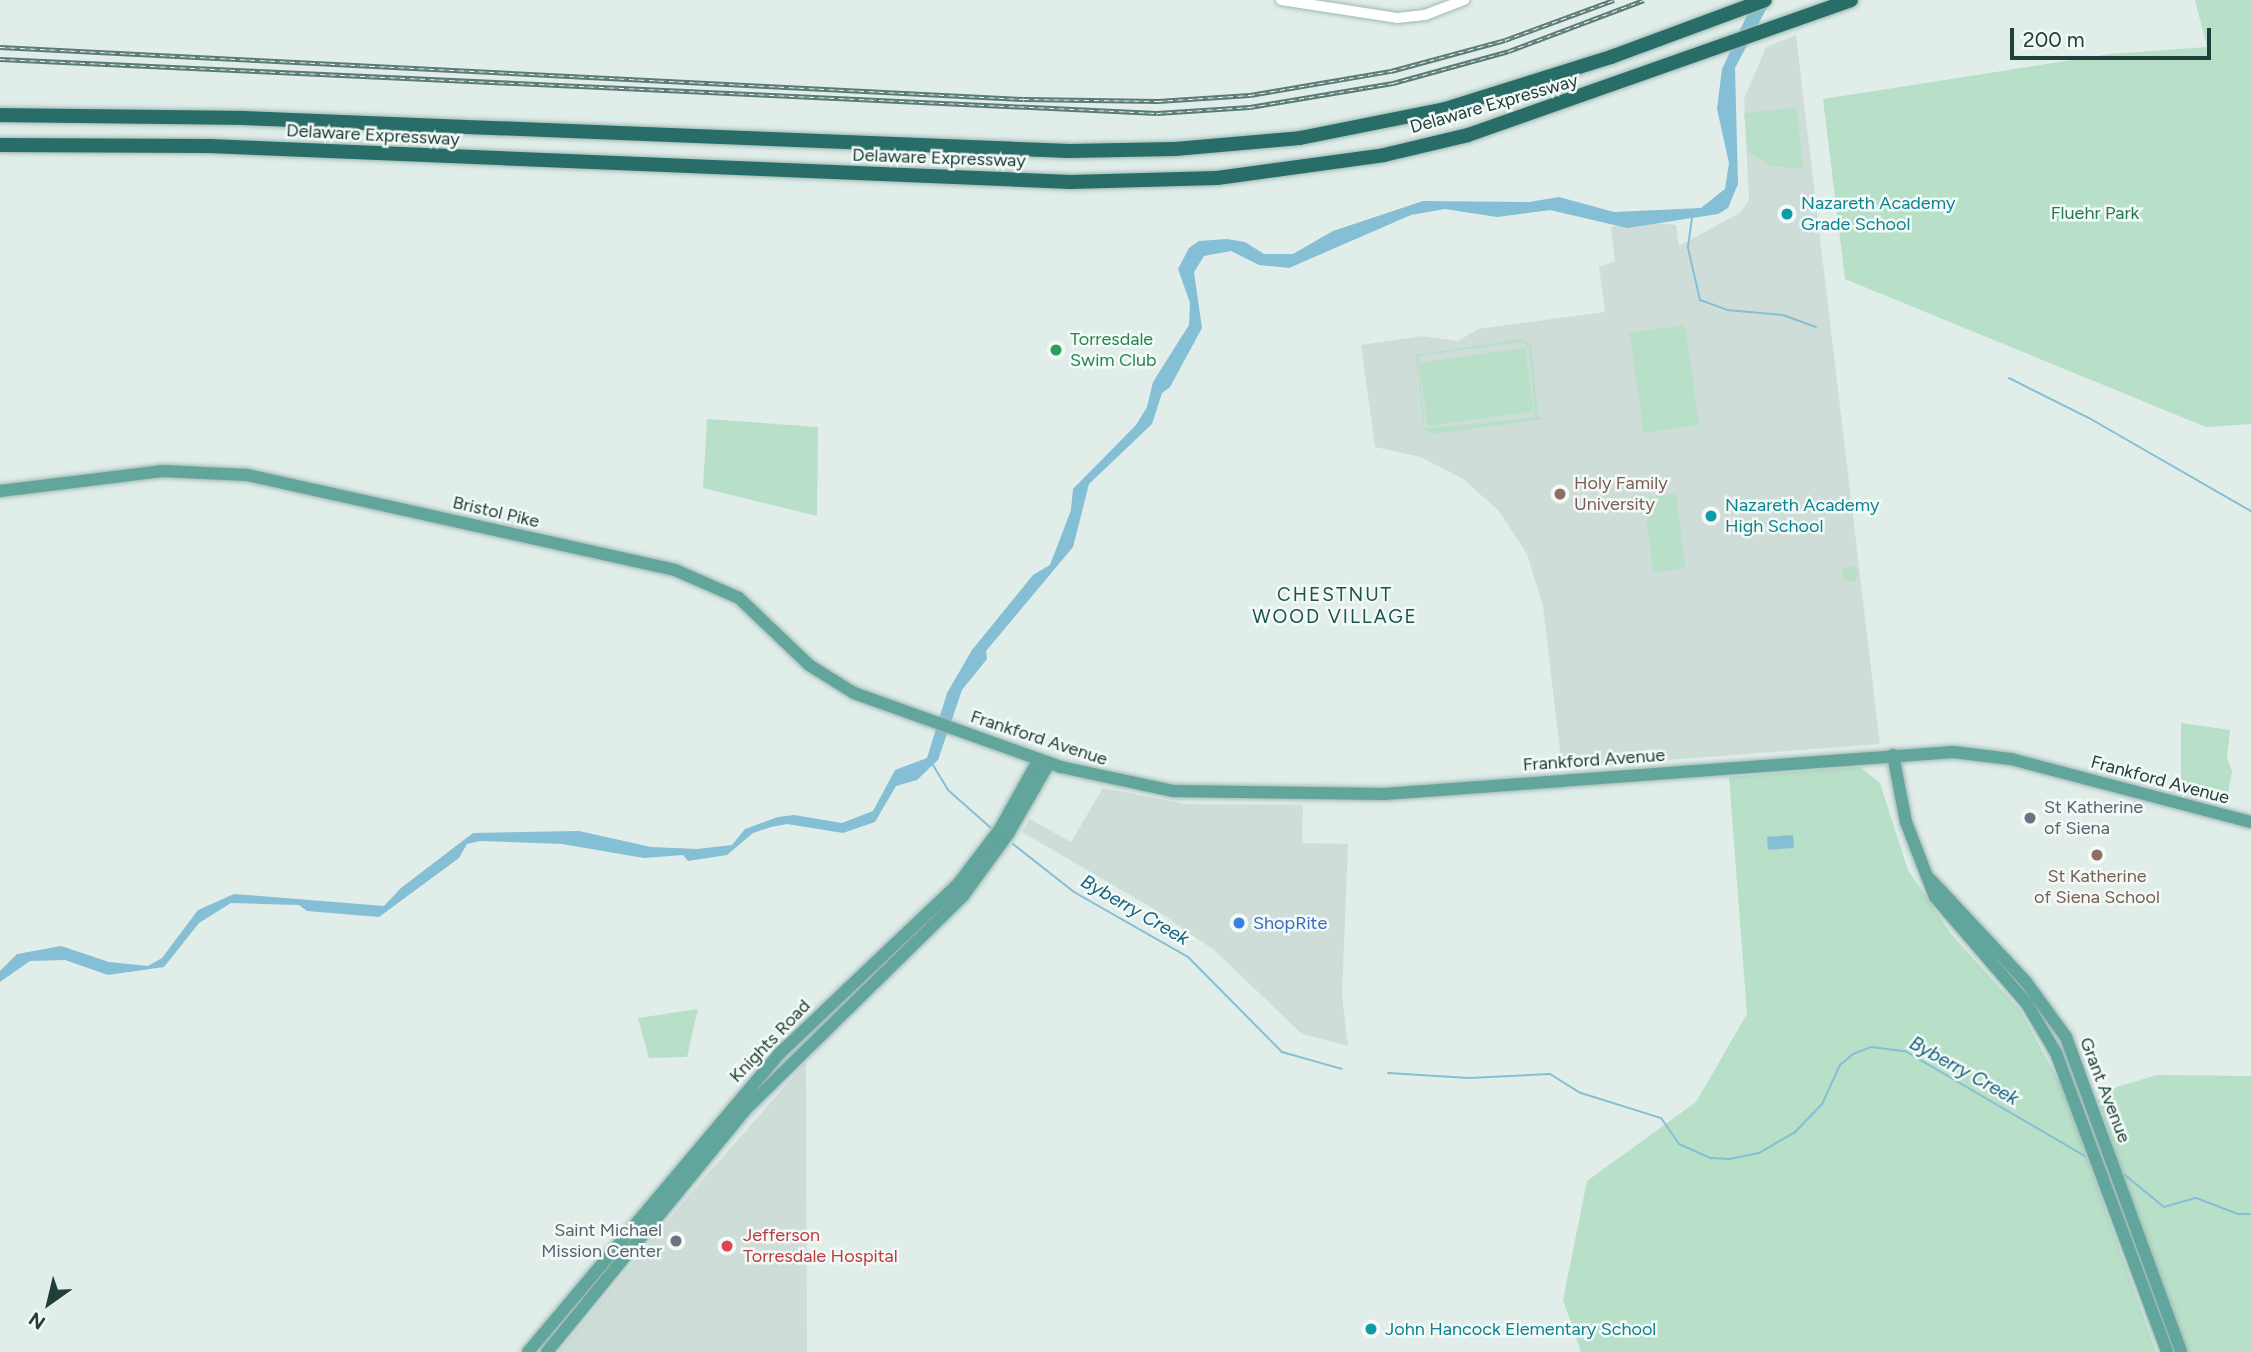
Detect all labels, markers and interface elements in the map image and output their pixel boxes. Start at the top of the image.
scale bar [2013,14,2214,58]
text: 200 m [2023,27,2085,52]
street label: Delaware Expressway [1408,70,1580,138]
street label: Delaware Expressway [286,120,460,150]
street label: Delaware Expressway [852,144,1026,172]
place label: Nazareth Academy Grade School [1801,193,1955,235]
park label: Fluehr Park [2051,202,2139,224]
marker: Nazareth Academy Grade School [1779,206,1795,222]
place label: Torresdale Swim Club [1070,329,1157,372]
marker: Torresdale Swim Club [1048,342,1064,358]
place label: Holy Family University [1574,473,1668,516]
marker: Holy Family University [1552,486,1568,502]
street label: Bristol Pike [451,492,541,532]
place label: Nazareth Academy High School [1725,495,1879,538]
marker: Nazareth Academy High School [1703,508,1719,524]
district label: CHESTNUT WOOD VILLAGE [1254,584,1416,628]
street label: Frankford Avenue [968,706,1110,770]
street label: Frankford Avenue [1522,744,1666,776]
street label: Frankford Avenue [2088,751,2232,809]
place label: St Katherine of Siena [2044,797,2143,840]
marker: St Katherine of Siena [2022,810,2038,826]
marker: St Katherine of Siena School [2089,847,2105,863]
place label: St Katherine of Siena School [2034,866,2160,908]
water label: Byberry Creek [1077,870,1193,950]
place label: ShopRite [1253,912,1327,934]
marker: ShopRite [1231,915,1247,931]
street label: Knights Road [725,995,815,1087]
water label: Byberry Creek [1906,1032,2022,1110]
street label: Grant Avenue [2075,1034,2135,1146]
place label: Saint Michael Mission Center [541,1220,662,1262]
place label: Jefferson Torresdale Hospital [743,1225,898,1268]
marker: Saint Michael Mission Center [668,1233,684,1249]
marker: Jefferson Torresdale Hospital [717,1236,737,1256]
north arrow [14,1268,84,1338]
text: N [24,1307,49,1334]
place label: John Hancock Elementary School [1385,1318,1656,1340]
marker: John Hancock Elementary School [1363,1321,1379,1337]

